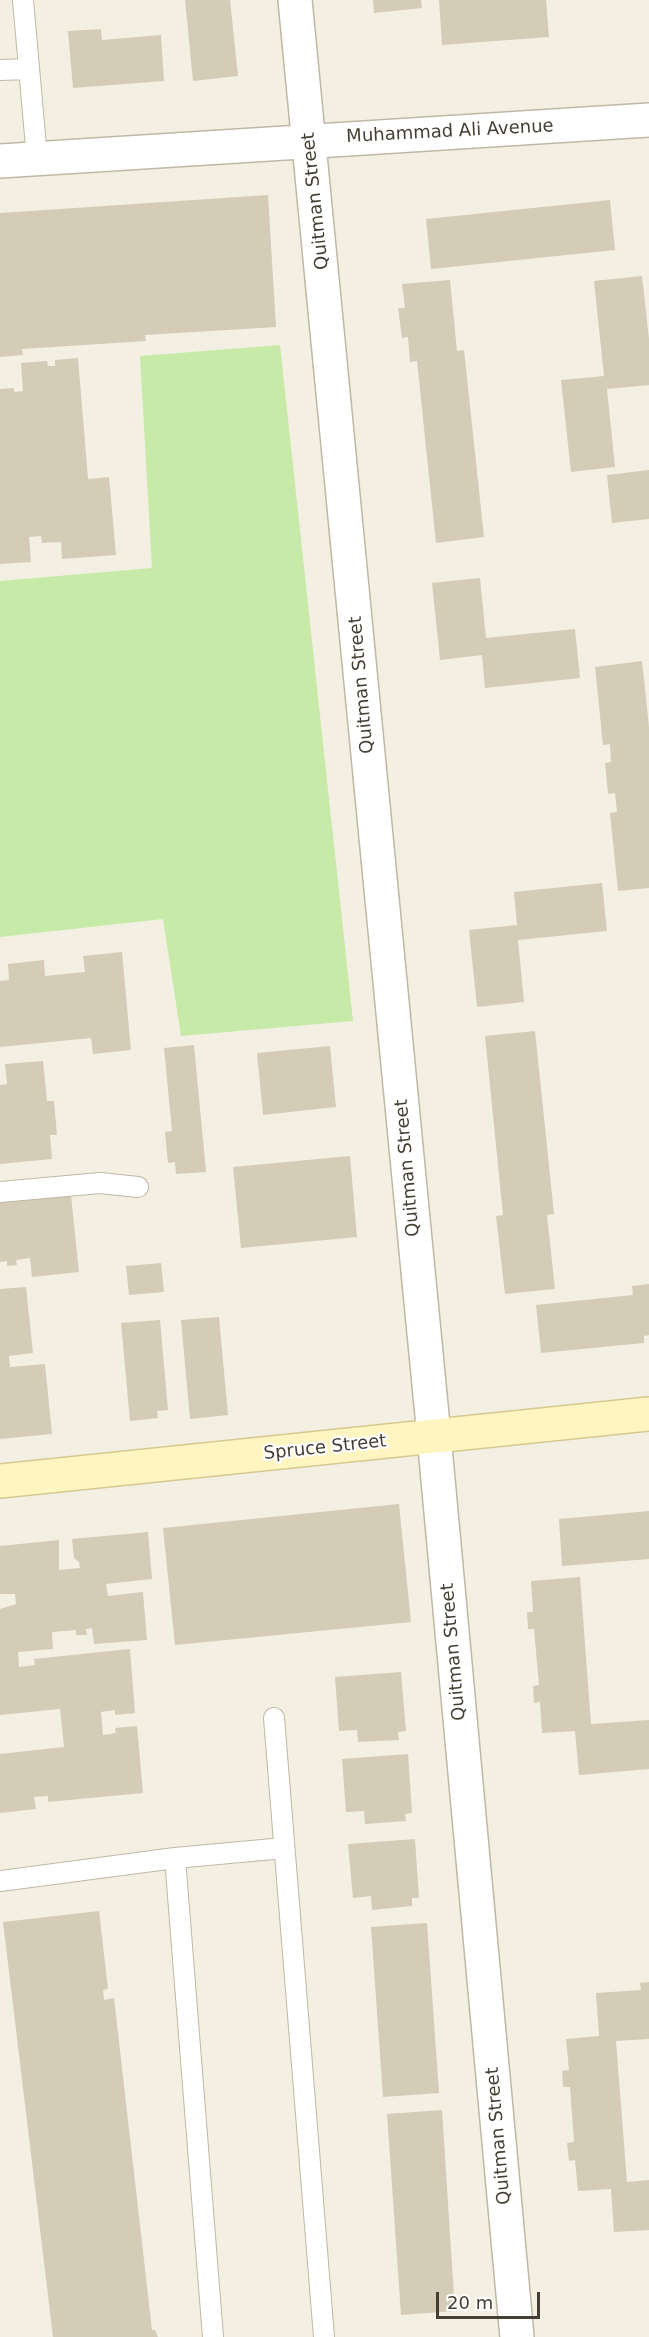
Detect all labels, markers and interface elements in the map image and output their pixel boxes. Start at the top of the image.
street label: Muhammad Ali Avenue [346,116,554,148]
street label: Quitman Street [298,131,334,271]
street label: Quitman Street [345,615,379,755]
street label: Quitman Street [391,1098,425,1238]
street label: Spruce Street [263,1431,387,1465]
street label: Quitman Street [437,1582,471,1722]
street label: Quitman Street [482,2066,516,2206]
scale bar [439,2280,542,2318]
text: 20 m [447,2292,493,2313]

